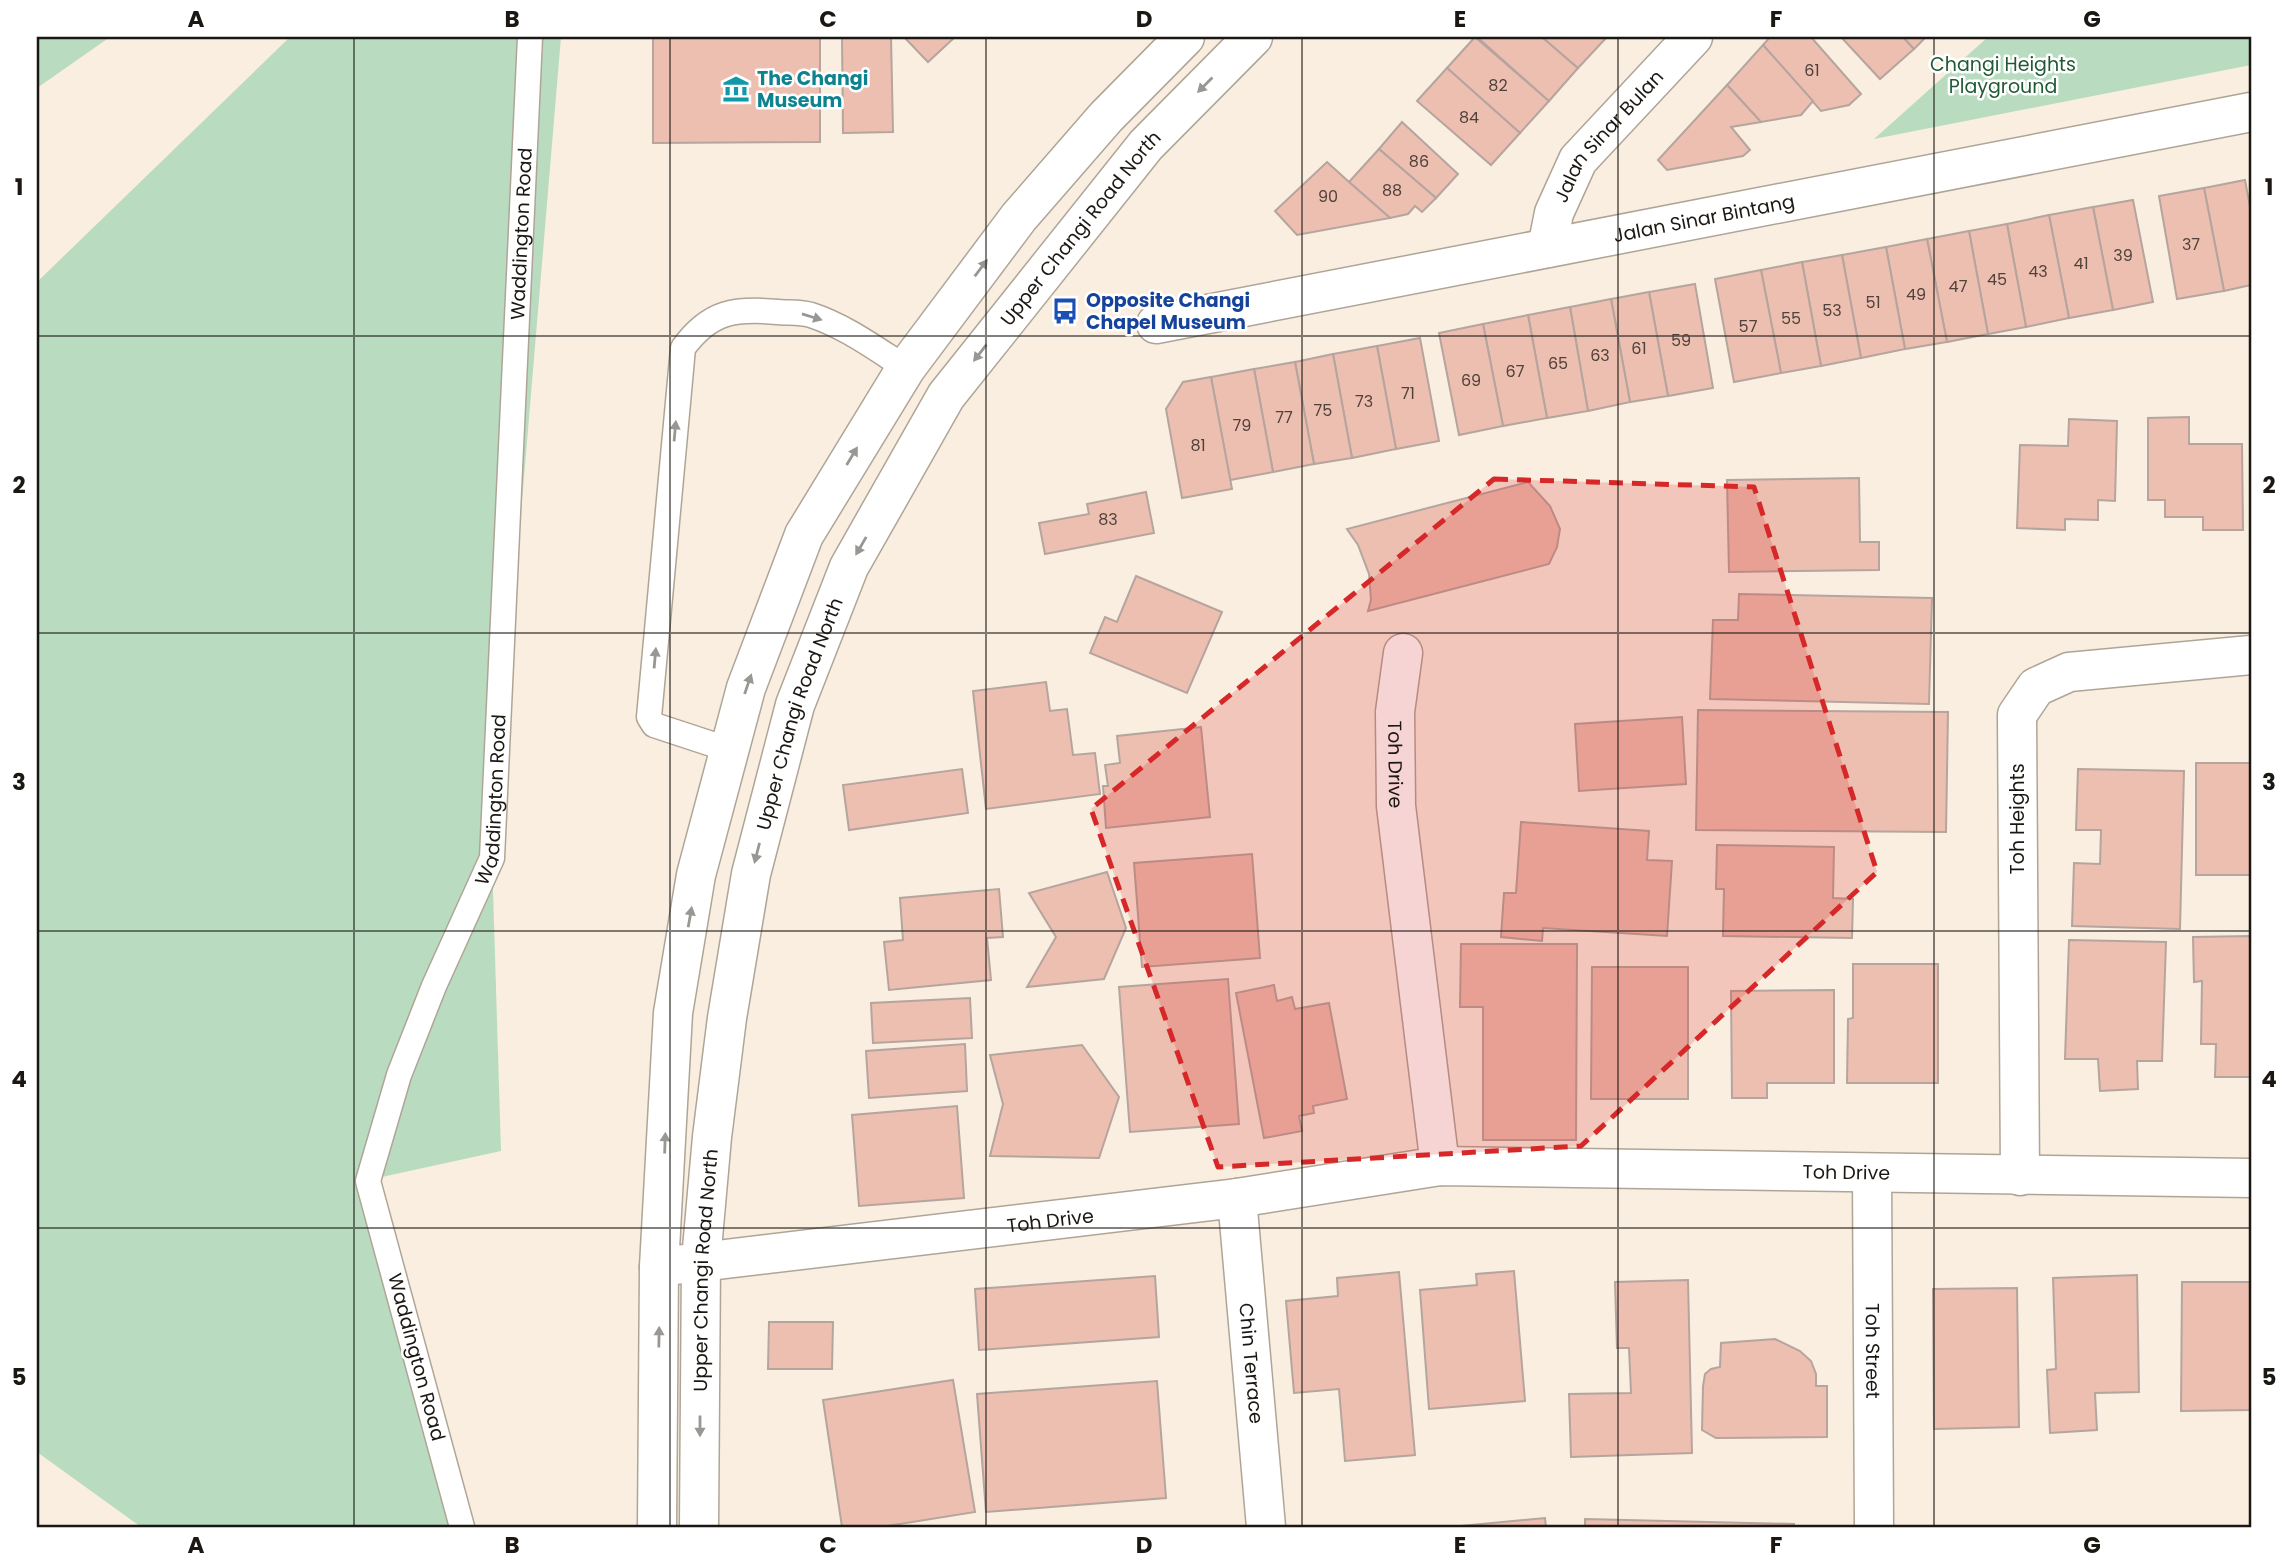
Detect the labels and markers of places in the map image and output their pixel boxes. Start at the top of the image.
place label: The Changi Museum [757,65,868,114]
museum icon: The Changi Museum [721,74,751,104]
place label: Opposite Changi Chapel Museum [1086,287,1250,336]
bus stop icon: Opposite Changi Chapel Museum [1050,296,1080,326]

